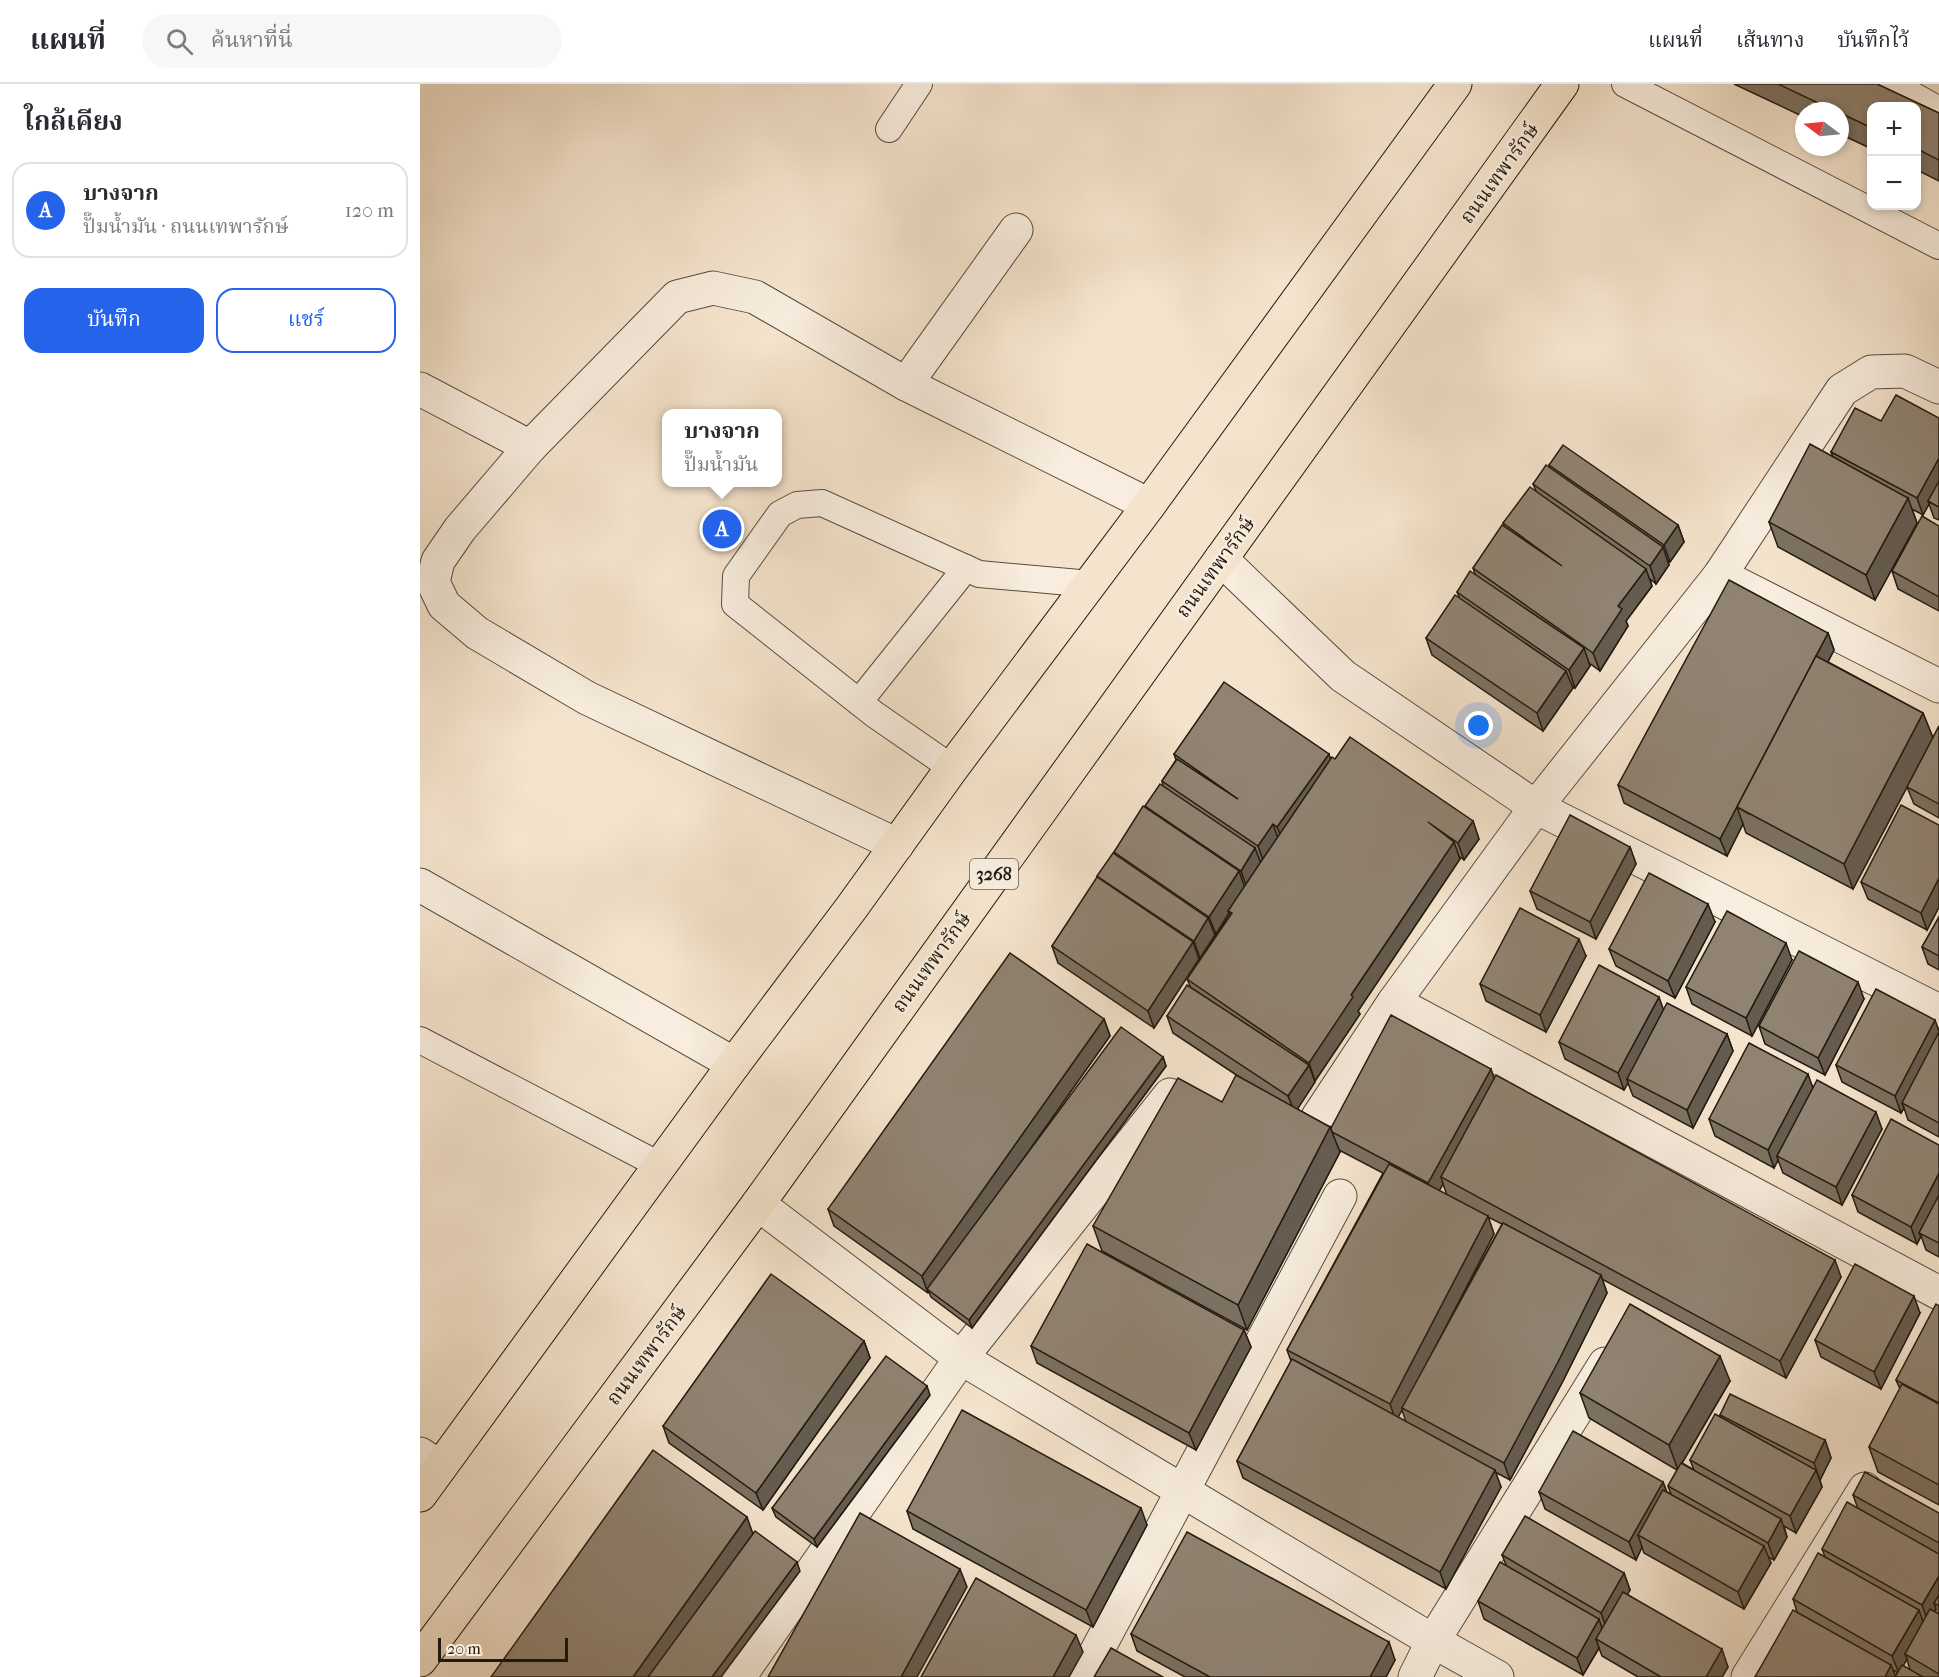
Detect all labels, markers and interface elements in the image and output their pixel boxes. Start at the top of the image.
search box [142,14,562,68]
text: แผนที่ [30,23,106,56]
icon: search [163,25,196,58]
text: ค้นหาที่นี่ [211,27,293,53]
text: แผนที่ [1648,28,1703,52]
text: เส้นทาง [1736,28,1804,52]
text: บันทึกไว้ [1837,28,1909,52]
north arrow [1795,102,1849,156]
map controls [1867,102,1921,210]
button: + [1867,102,1921,156]
text: ใกล้เคียง [24,106,123,137]
street label: ถนนเทพารักษ์ [1455,118,1544,228]
button: − [1867,156,1921,210]
text: บางจาก [83,180,159,206]
text: A [39,199,52,222]
text: 120 m [345,199,394,222]
text: ปั๊มน้ำมัน · ถนนเทพารักษ์ [83,215,289,238]
button: บันทึก [24,288,204,353]
button: แชร์ [216,288,396,353]
popup [662,409,782,487]
text: บางจาก [684,418,760,444]
text: ปั๊มน้ำมัน [684,453,758,476]
pin: A [702,506,742,552]
street label: ถนนเทพารักษ์ [1171,512,1260,622]
your location [1464,711,1493,740]
road number: 3268 [970,859,1018,889]
street label: ถนนเทพารักษ์ [887,907,976,1017]
street label: ถนนเทพารักษ์ [602,1301,691,1410]
scale bar [438,1635,568,1662]
text: 20 m [447,1639,481,1658]

